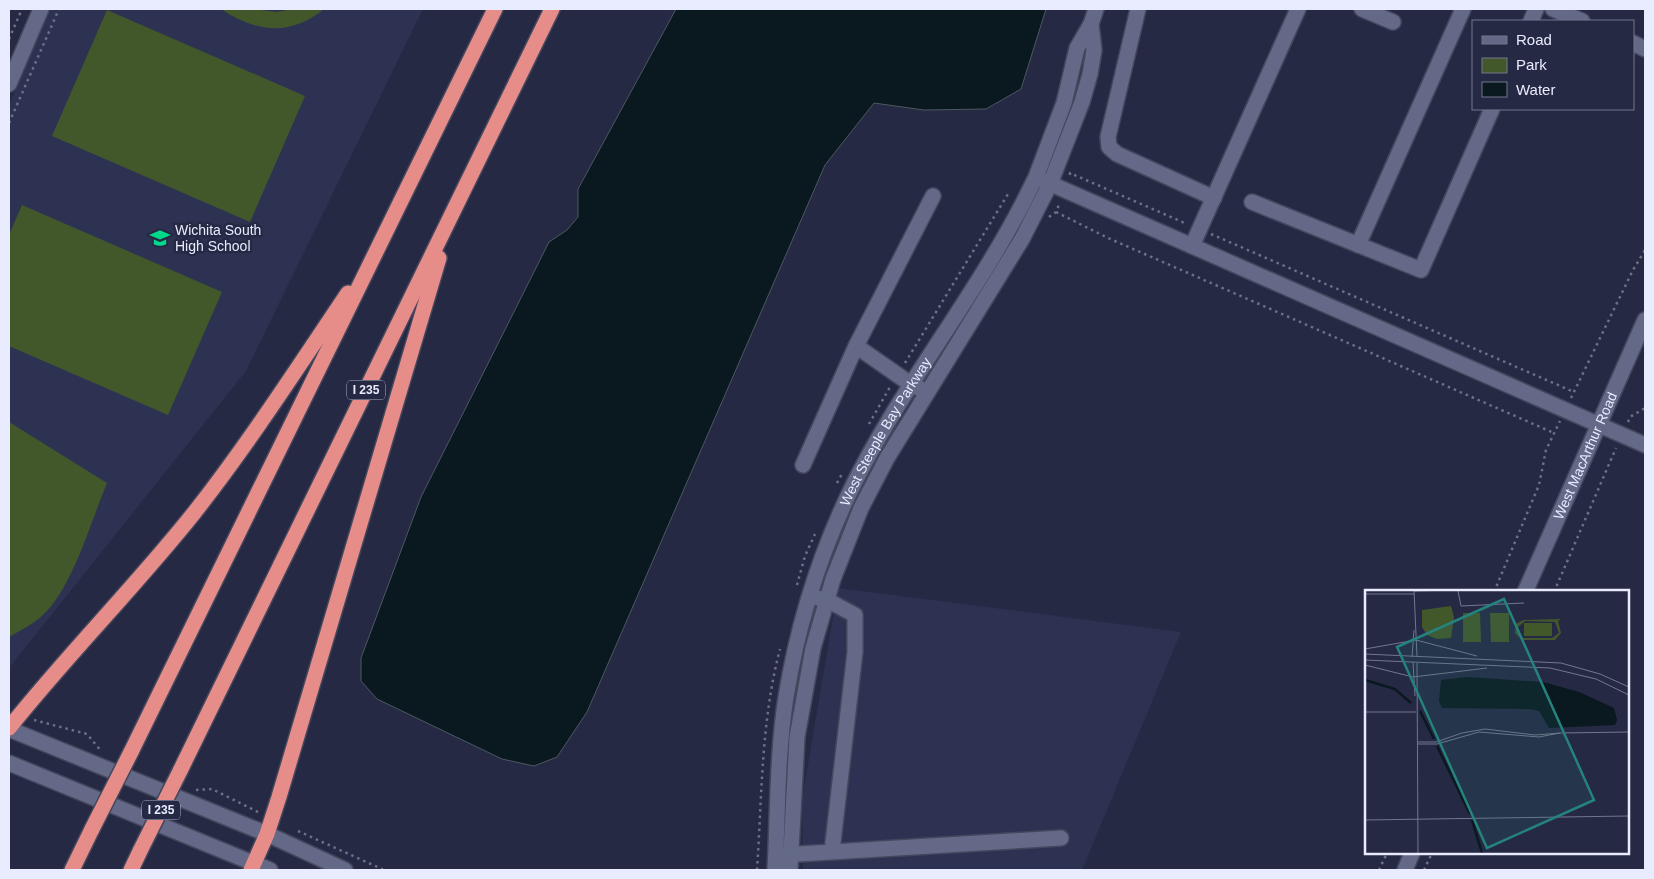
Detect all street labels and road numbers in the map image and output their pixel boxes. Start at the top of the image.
street label: West Steeple Bay Parkway [837,354,934,508]
road number: I 235 [347,380,385,400]
street label: West MacArthur Road [1550,390,1620,522]
road number: I 235 [142,800,180,820]

